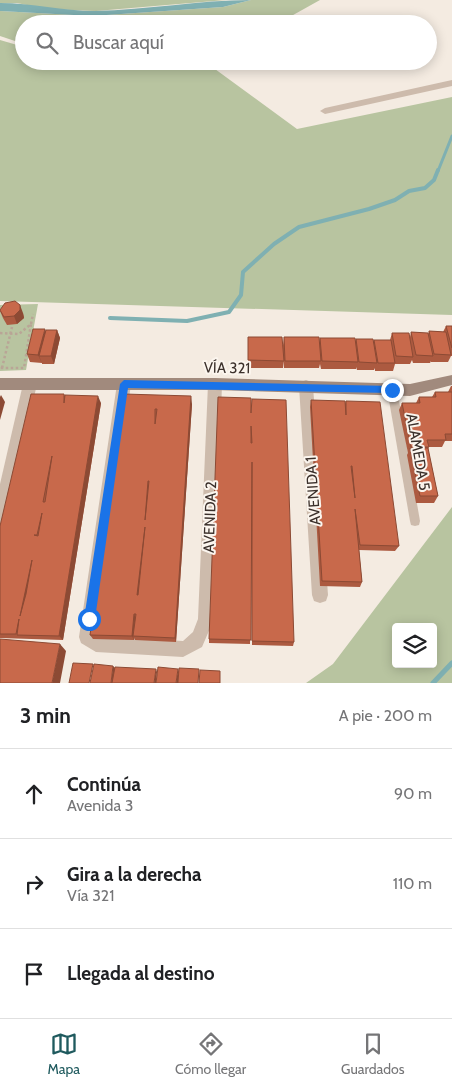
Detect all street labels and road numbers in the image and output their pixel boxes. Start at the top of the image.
street label: VÍA 321 [204,358,250,377]
street label: ALAMEDA 5 [402,412,434,492]
street label: AVENIDA 1 [302,456,324,526]
street label: AVENIDA 2 [200,481,220,553]

